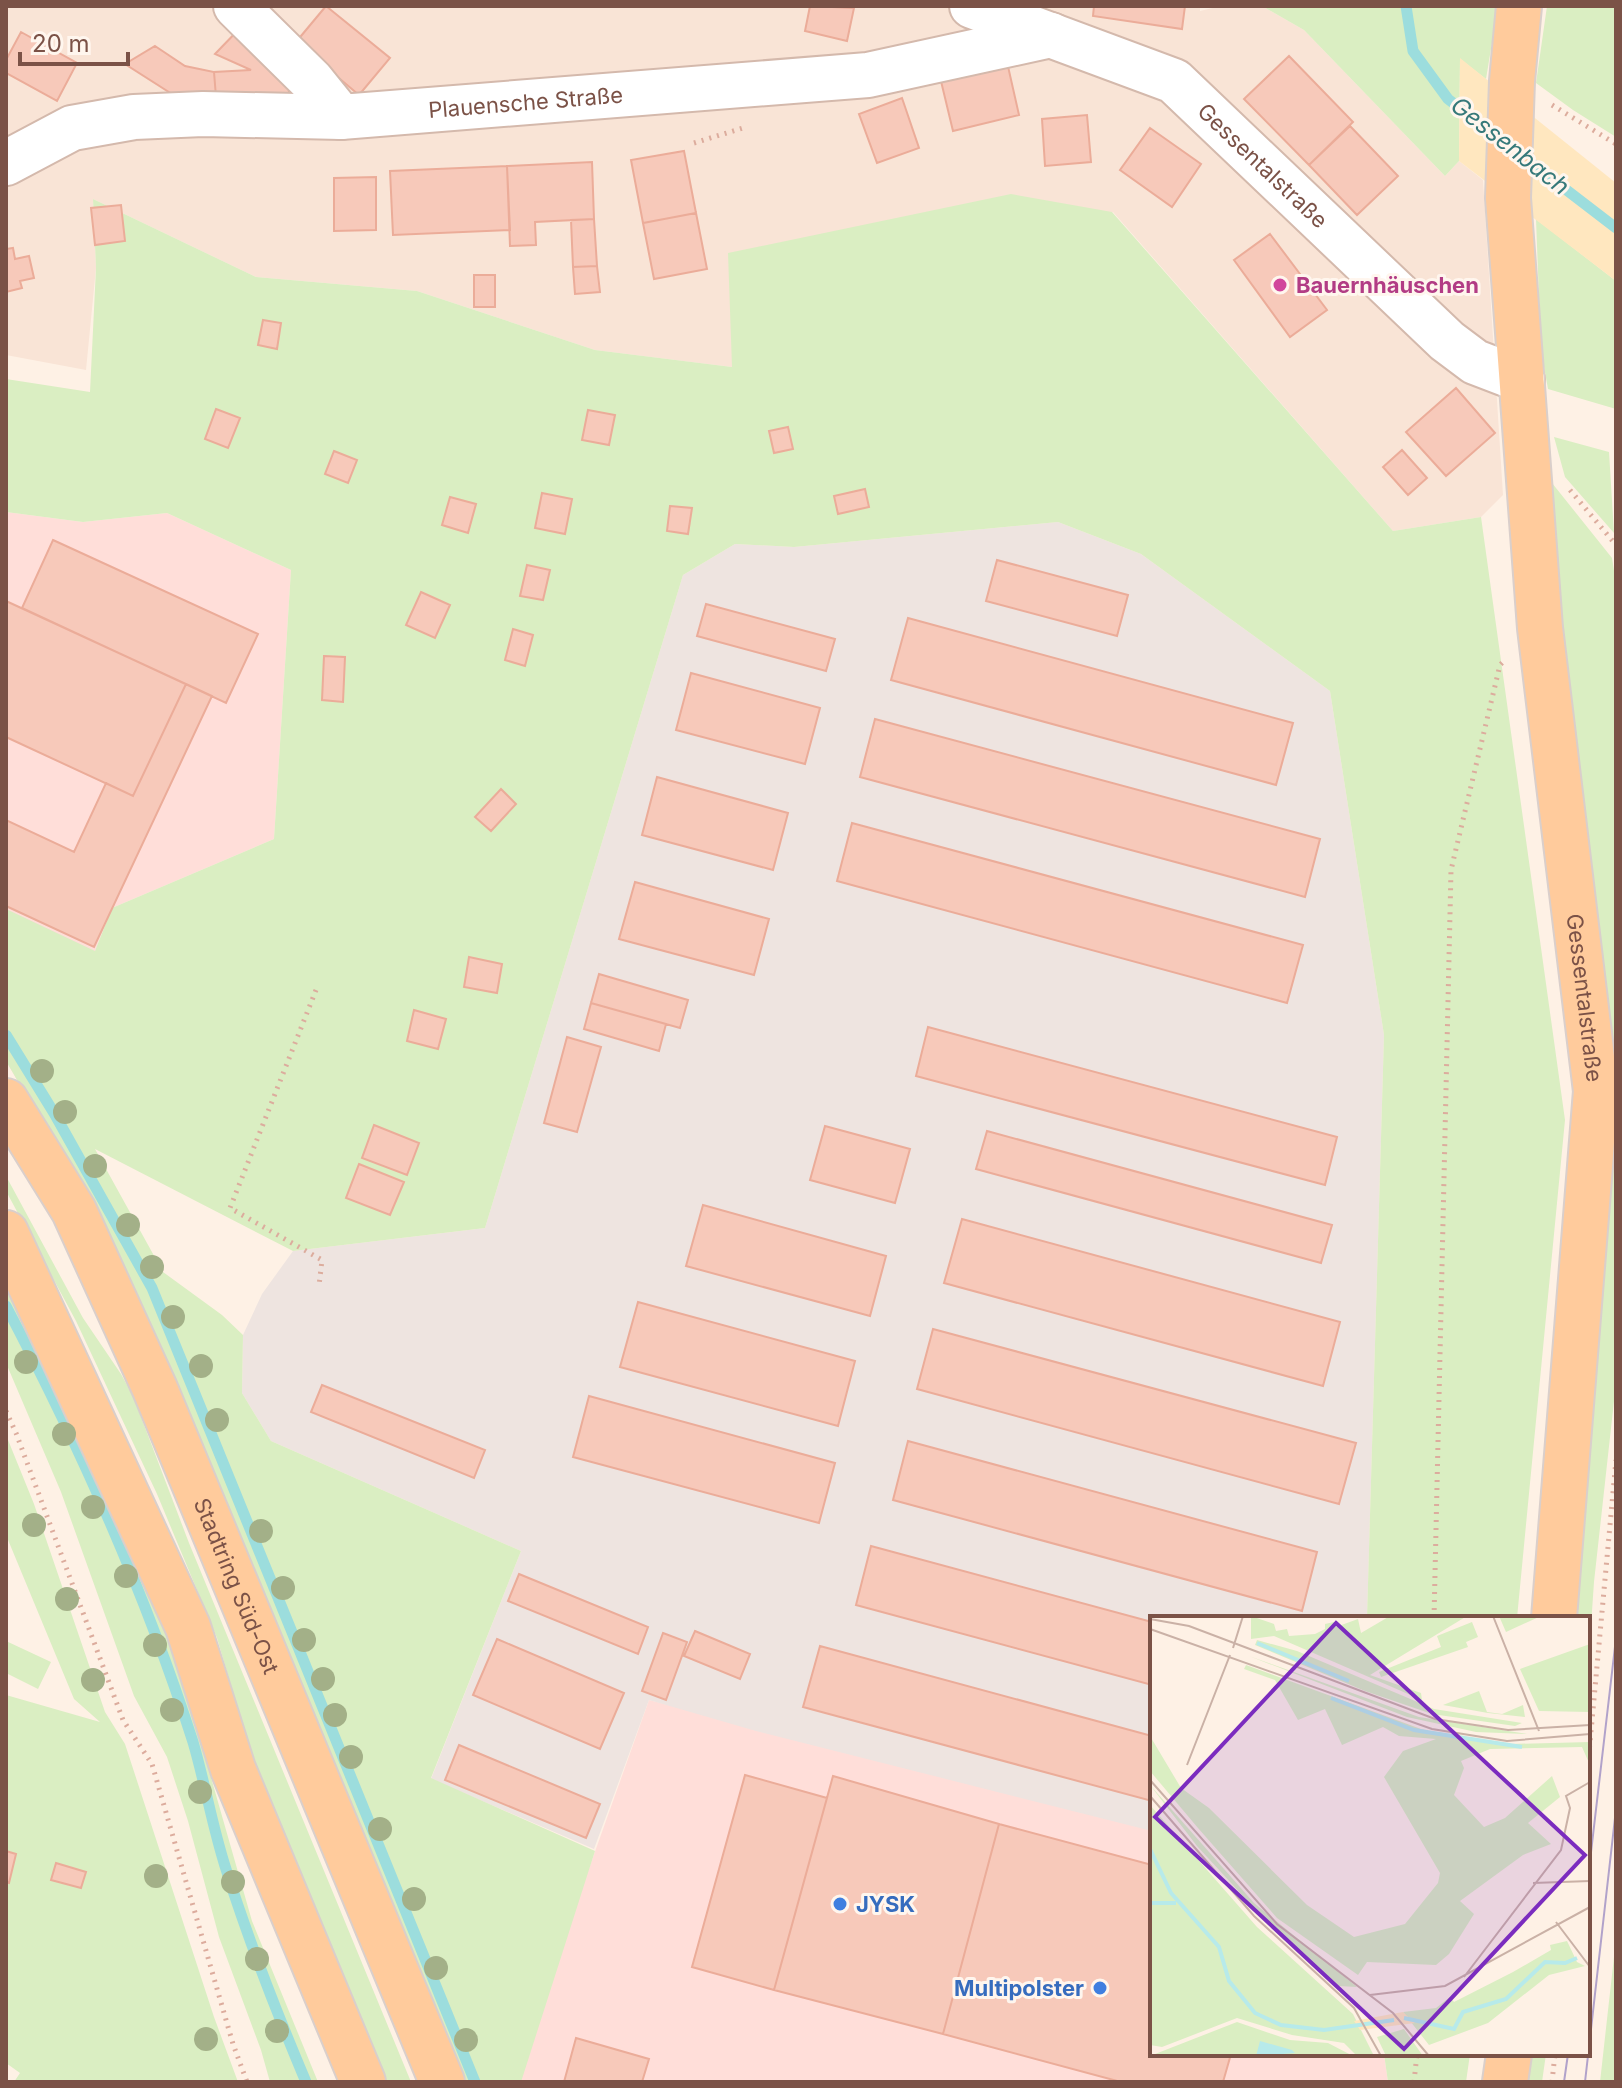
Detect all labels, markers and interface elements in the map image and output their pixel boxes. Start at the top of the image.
scale bar [20,16,128,66]
text: 20 m [32,29,90,58]
street label: Plauensche Straße [427,82,624,123]
water label: Gessenbach [1445,90,1575,201]
street label: Gessentalstraße [1192,98,1333,233]
place label: Bauernhäuschen [1296,272,1479,298]
marker: Bauernhäuschen [1271,276,1289,294]
street label: Gessentalstraße [1562,912,1608,1083]
street label: Stadtring Süd-Ost [189,1494,284,1678]
inset map [1150,1616,1590,2056]
place label: JYSK [856,1891,915,1917]
marker: JYSK [831,1895,849,1913]
place label: Multipolster [954,1975,1084,2001]
marker: Multipolster [1091,1979,1109,1997]

